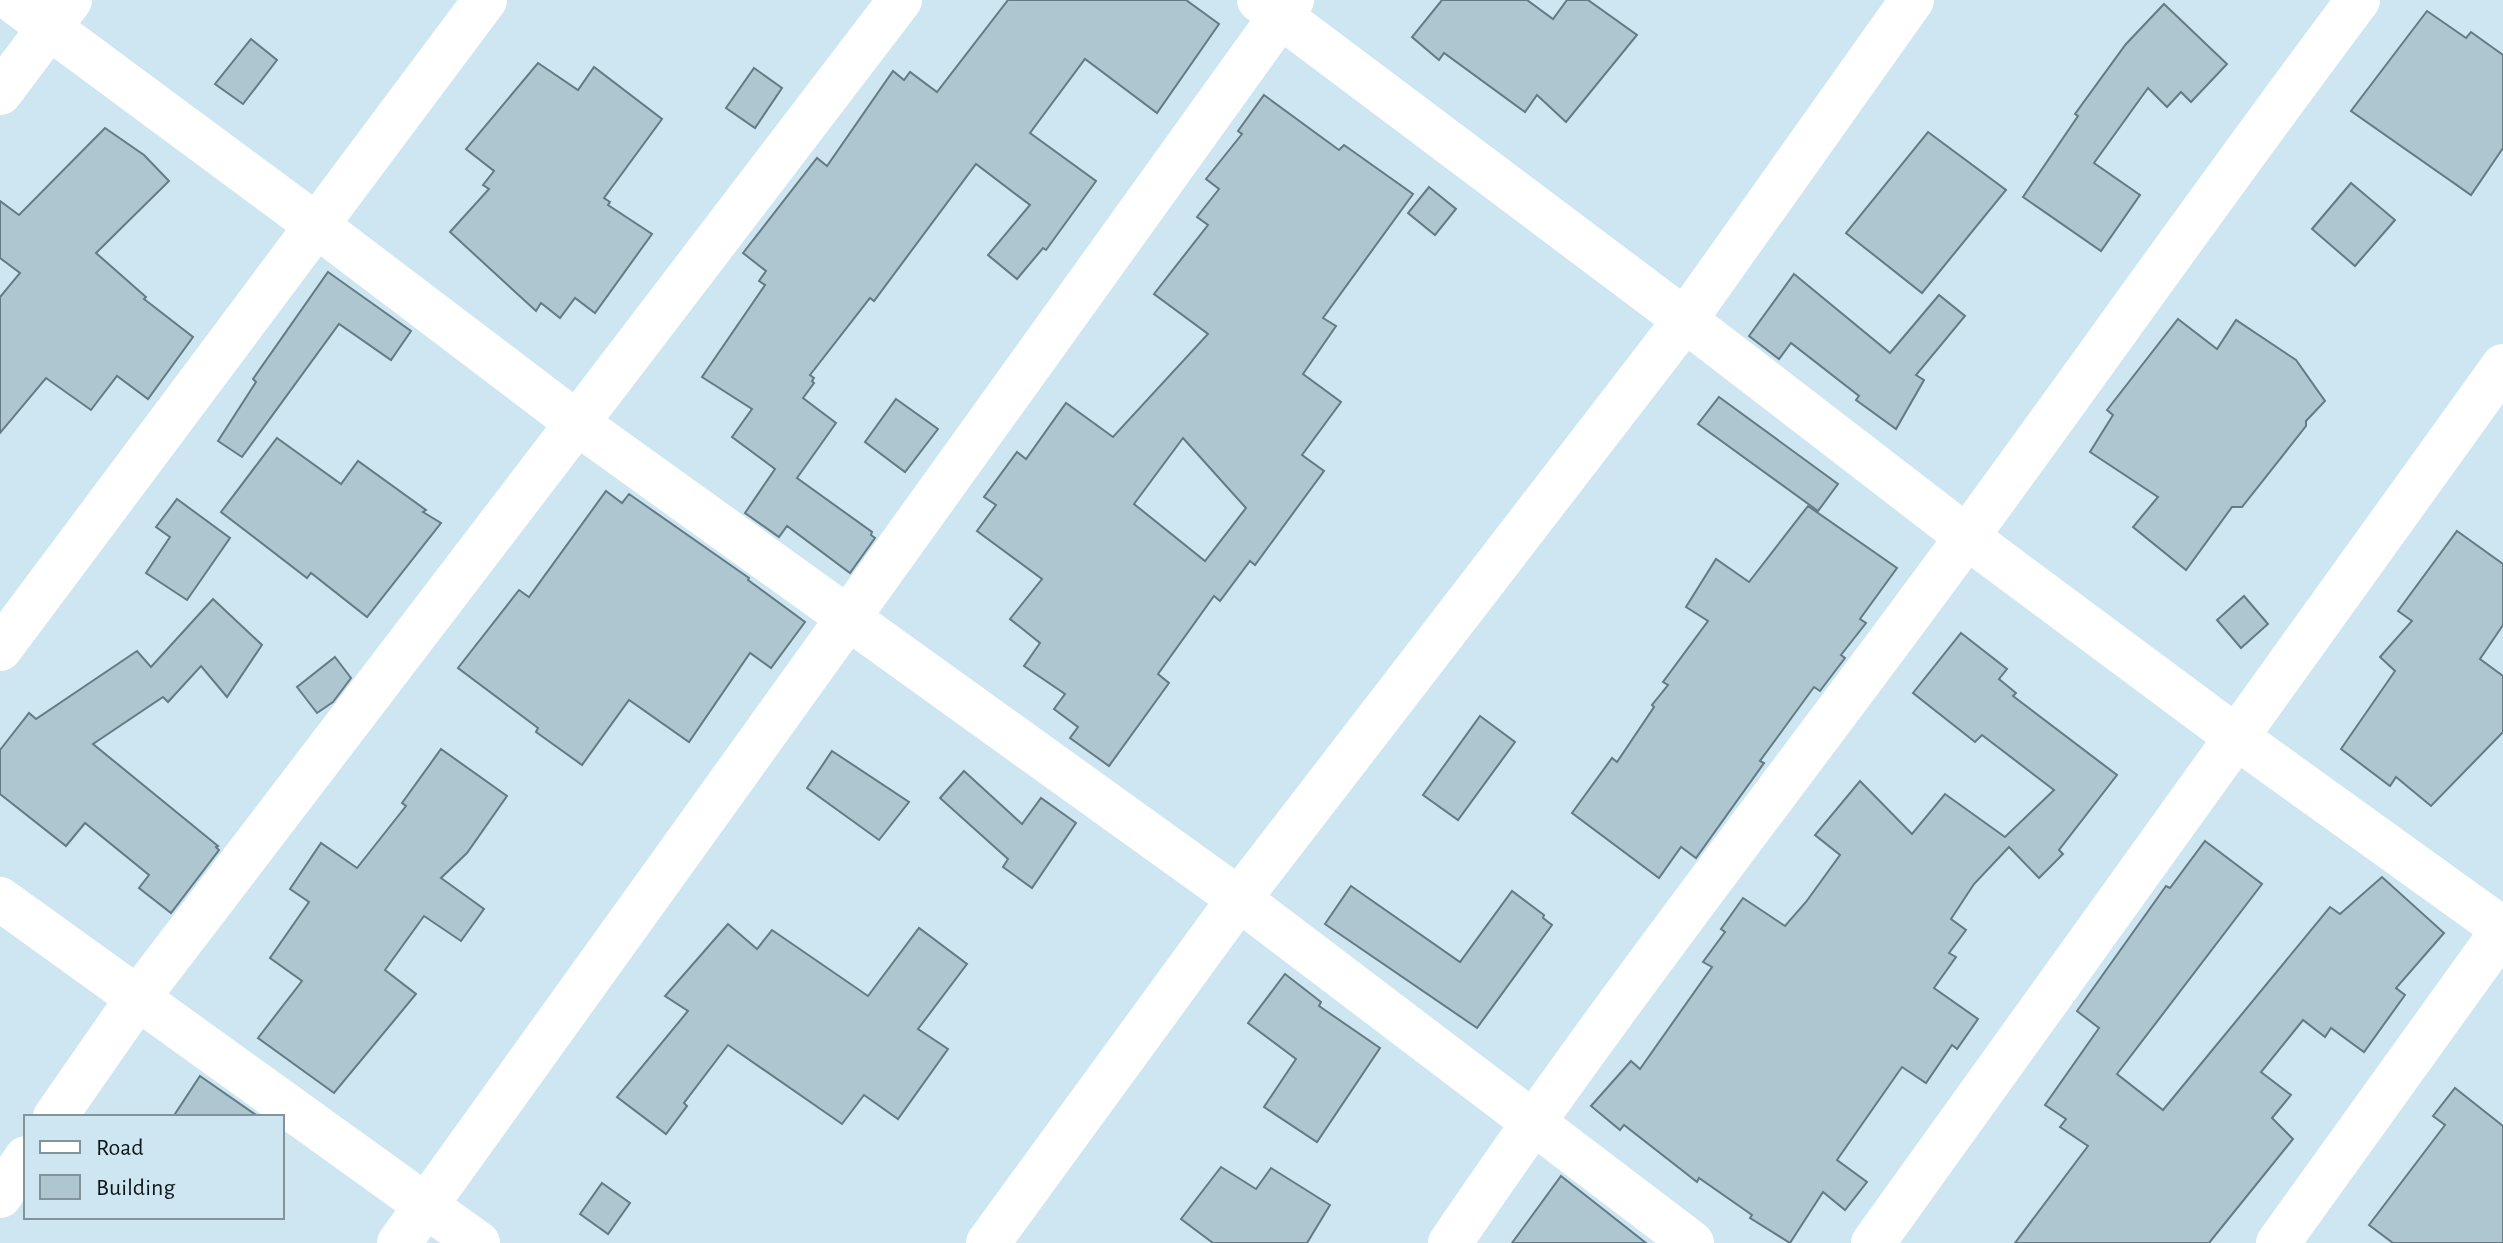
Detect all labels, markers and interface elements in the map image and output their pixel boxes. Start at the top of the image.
legend [24,1115,284,1219]
text: Road [96,1136,144,1160]
text: Building [96,1176,175,1200]

